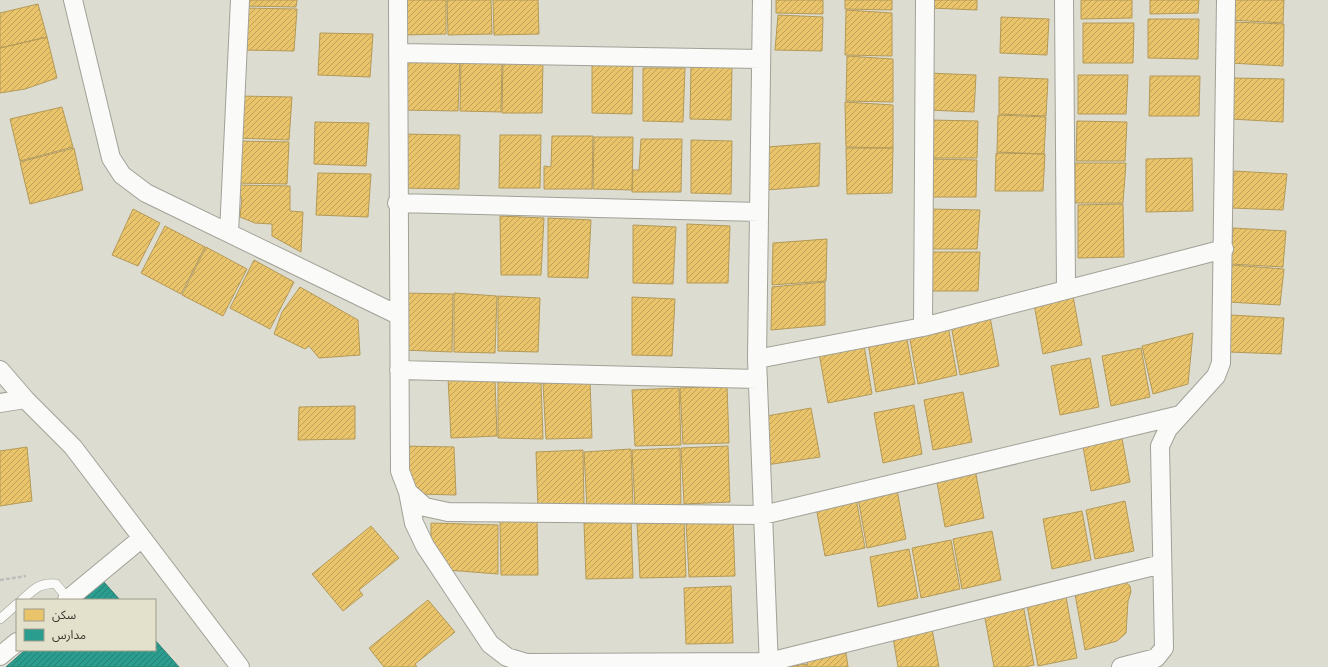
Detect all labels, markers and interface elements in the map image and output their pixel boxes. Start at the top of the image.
legend [16,599,156,651]
text: سكن [52,608,76,622]
text: مدارس [52,628,86,642]

